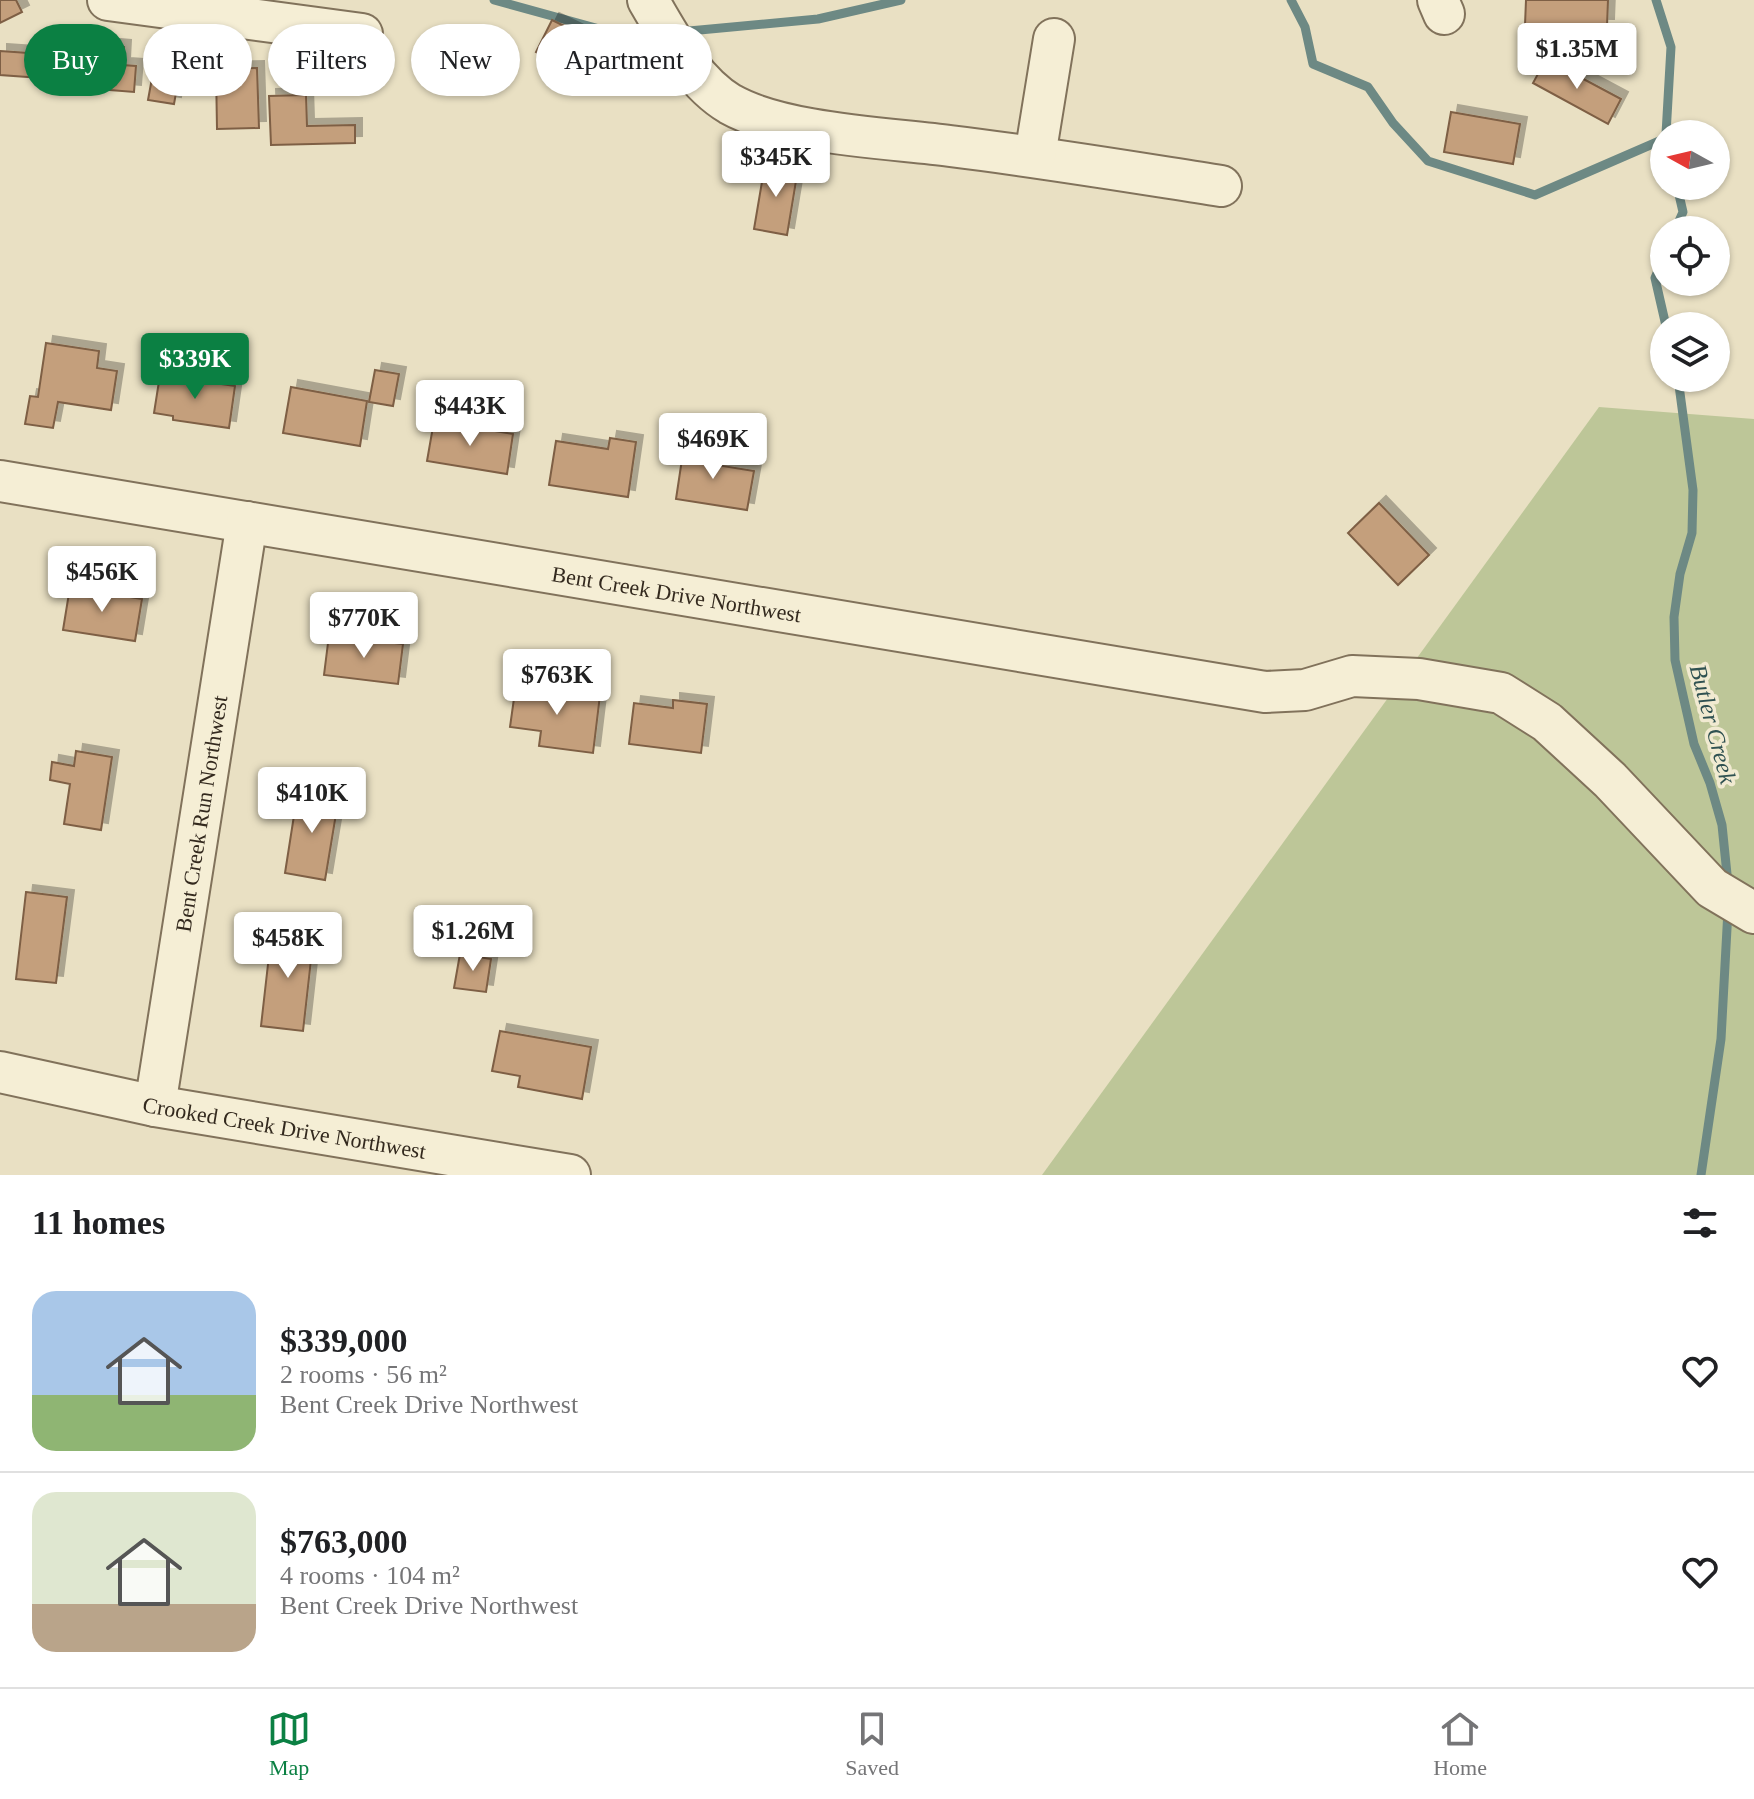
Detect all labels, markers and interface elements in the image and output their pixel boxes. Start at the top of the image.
pin: $1.35M [1512,23,1642,91]
chip: Buy [24,24,127,96]
chip: Rent [143,24,252,96]
chip: Filters [268,24,395,96]
chip: New [411,24,520,96]
chip: Apartment [536,24,712,96]
text: $1.35M [1535,34,1619,63]
north arrow [1650,120,1730,200]
map controls [1650,120,1730,392]
pin: $345K [720,131,832,199]
text: $345K [740,142,812,171]
button: locate [1650,216,1730,296]
button: layers [1650,312,1730,392]
pin: $339K [139,333,251,401]
text: $339K [159,344,231,373]
pin: $443K [414,380,526,448]
text: $443K [434,391,506,420]
pin: $469K [657,413,769,481]
text: $469K [677,424,749,453]
pin: $456K [46,546,158,614]
text: $456K [66,557,138,586]
street label: Bent Creek Drive Northwest [550,561,803,627]
pin: $770K [308,592,420,660]
text: $770K [328,603,400,632]
pin: $763K [501,649,613,717]
text: $763K [521,660,593,689]
water label: Butler Creek [1685,662,1741,787]
street label: Bent Creek Run Northwest [171,694,232,934]
pin: $410K [256,767,368,835]
text: $410K [276,778,348,807]
pin: $1.26M [408,905,538,973]
pin: $458K [232,912,344,980]
text: $1.26M [431,916,515,945]
text: $458K [252,923,324,952]
street label: Crooked Creek Drive Northwest [140,1092,428,1164]
icon: filters [1678,1201,1722,1245]
text: 11 homes [32,1204,165,1241]
text: $339,000 [280,1322,408,1359]
icon: home [96,1323,192,1419]
icon: heart [1678,1349,1722,1393]
text: 2 rooms · 56 m² [280,1360,447,1389]
text: Bent Creek Drive Northwest [280,1390,578,1419]
text: $763,000 [280,1523,408,1560]
icon: home [96,1524,192,1620]
icon: heart [1678,1550,1722,1594]
text: 4 rooms · 104 m² [280,1561,460,1590]
text: Bent Creek Drive Northwest [280,1591,578,1620]
tab: Map [267,1707,311,1781]
tab: Saved [845,1707,899,1781]
tab: Home [1433,1707,1487,1781]

